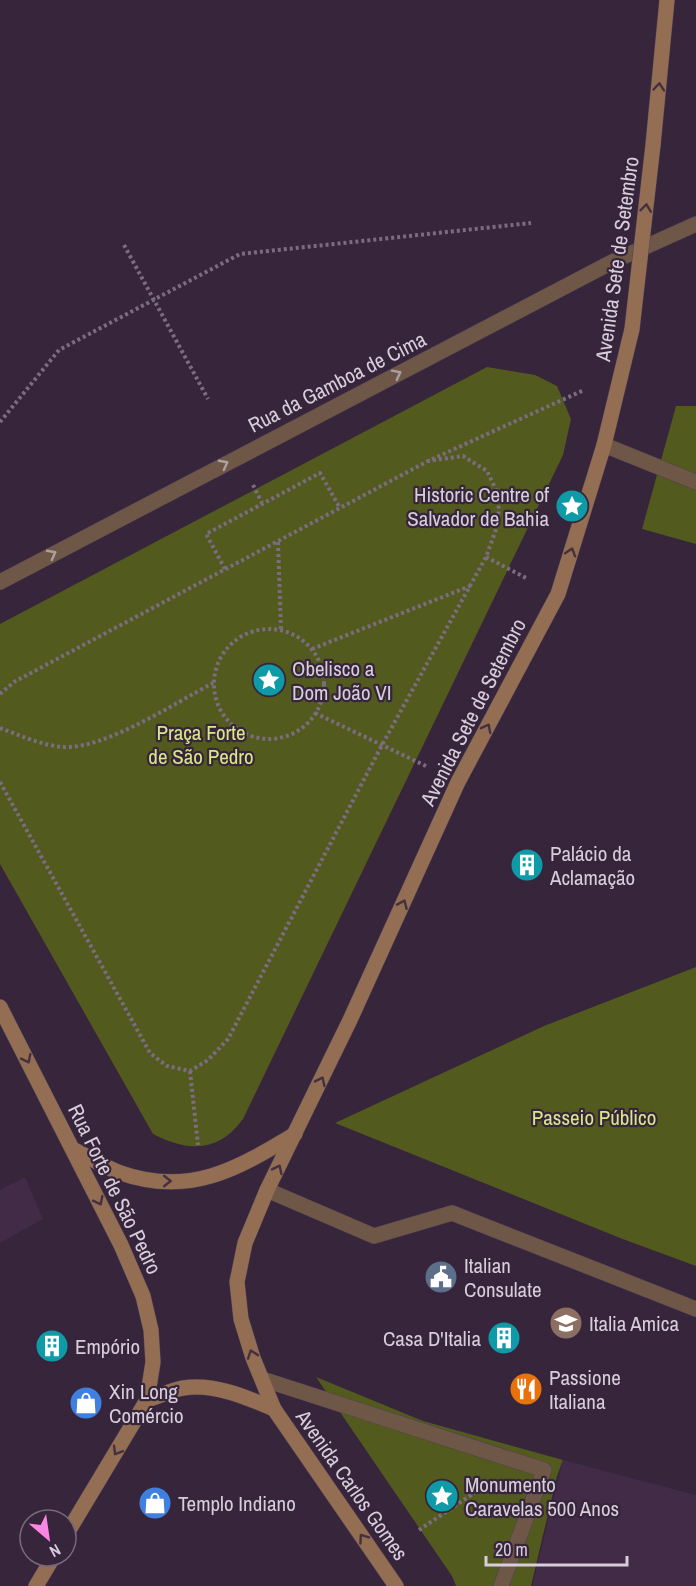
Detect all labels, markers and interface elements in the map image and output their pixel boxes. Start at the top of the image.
one-way arrow [652,82,665,91]
street label: Avenida Sete de Setembro [588,155,646,364]
one-way arrow [639,204,652,213]
street label: Rua da Gamboa de Cima [243,324,431,439]
one-way arrow [391,370,402,381]
one-way arrow [218,460,229,471]
place label: Historic Centre of Salvador de Bahia [407,480,549,533]
place icon: Historic Centre of Salvador de Bahia [554,488,590,524]
one-way arrow [563,547,576,558]
one-way arrow [45,550,56,562]
street label: Avenida Sete de Setembro [413,613,533,811]
place label: Obelisco a Dom João VI [292,654,392,707]
place icon: Obelisco a Dom João VI [251,662,287,698]
park label: Praça Forte de São Pedro [148,718,254,771]
one-way arrow [480,723,491,734]
place label: Palácio da Aclamação [549,839,635,892]
building icon: Palácio da Aclamação [509,847,545,883]
one-way arrow [395,899,407,910]
one-way arrow [20,1052,31,1063]
one-way arrow [313,1076,325,1087]
street label: Rua Forte de São Pedro [61,1099,169,1279]
park label: Passeio Público [532,1103,656,1132]
one-way arrow [270,1164,282,1175]
one-way arrow [163,1175,172,1187]
one-way arrow [92,1195,104,1206]
place label: Italian Consulate [464,1251,542,1304]
public building icon: Italian Consulate [423,1259,459,1295]
school or university icon: Italia Amica [548,1305,584,1341]
place label: Italia Amica [589,1309,679,1338]
building icon: Casa D'Italia [486,1320,522,1356]
place label: Casa D'Italia [383,1324,481,1353]
building icon: Empório [34,1328,70,1364]
place label: Empório [75,1332,140,1361]
one-way arrow [247,1349,260,1360]
place label: Passione Italiana [549,1363,621,1416]
restaurant icon: Passione Italiana [508,1371,544,1407]
place label: Xin Long Comércio [109,1377,184,1430]
shop icon: Xin Long Comércio [68,1385,104,1421]
street label: Avenida Carlos Gomes [289,1403,415,1566]
one-way arrow [112,1445,124,1455]
place label: Monumento Caravelas 500 Anos [465,1470,619,1523]
place icon: Monumento Caravelas 500 Anos [424,1478,460,1514]
shop icon: Templo Indiano [137,1485,173,1521]
place label: Templo Indiano [178,1489,296,1518]
north arrow [18,1508,78,1568]
scale bar [486,1529,627,1567]
one-way arrow [359,1533,370,1544]
text: 20 m [495,1537,528,1562]
text: N [46,1539,65,1563]

